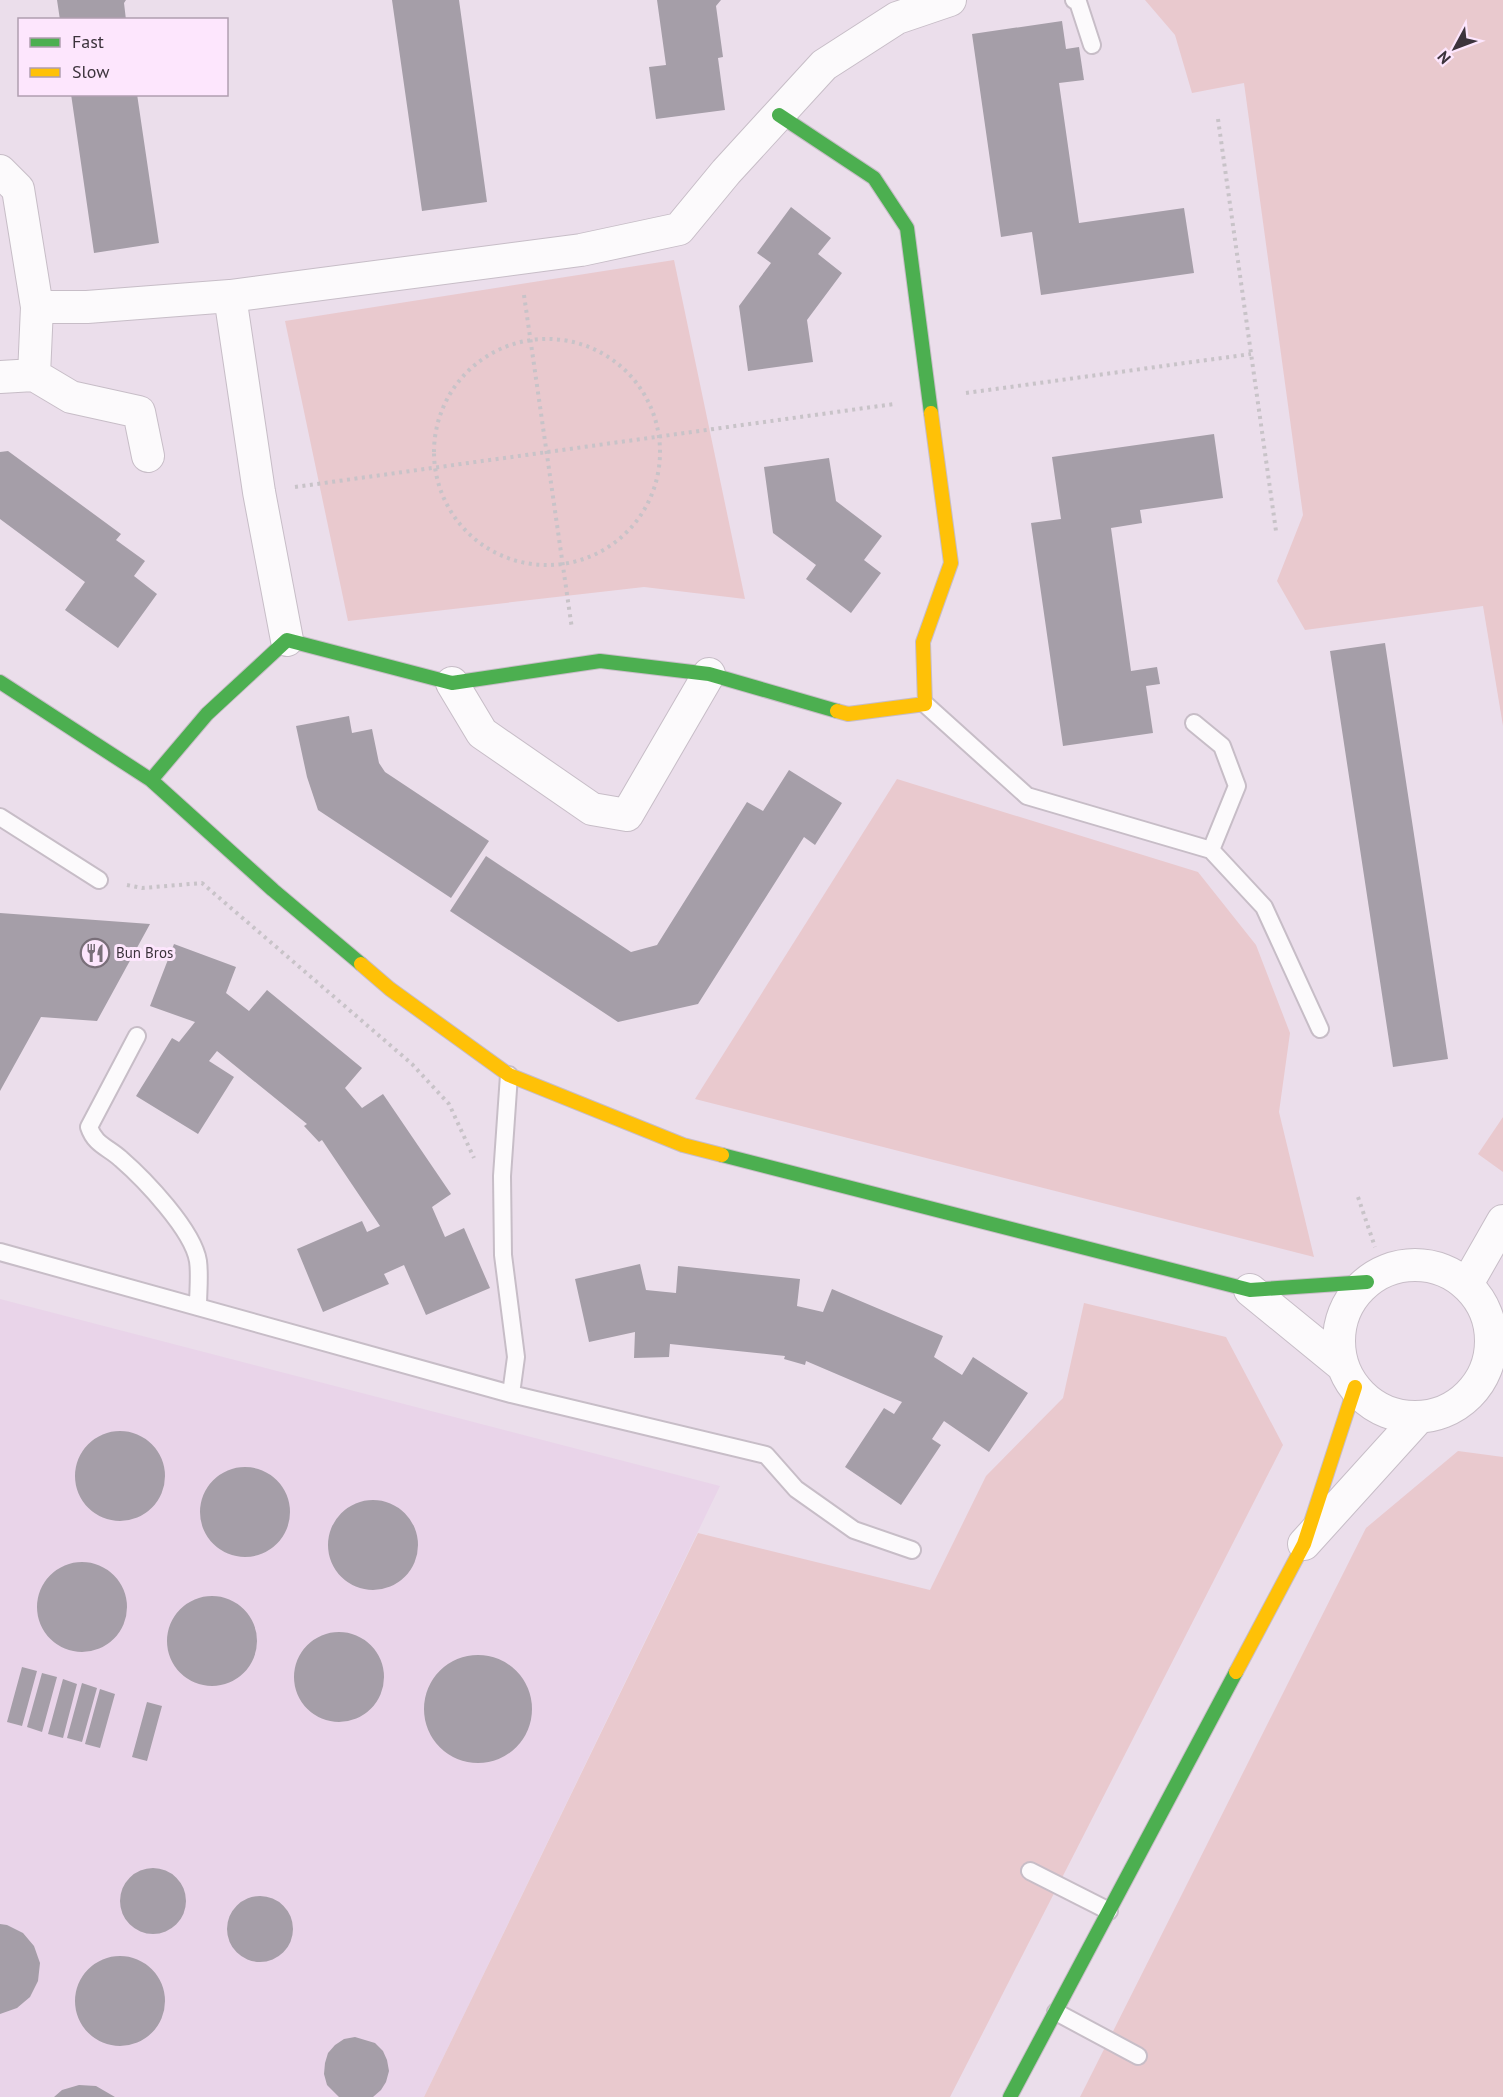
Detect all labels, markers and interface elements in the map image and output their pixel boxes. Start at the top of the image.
legend [18,18,228,96]
north arrow [1425,18,1485,78]
text: Fast [72,30,104,53]
text: N [1433,47,1455,68]
text: Slow [72,60,110,83]
restaurant icon: Bun Bros [79,937,111,969]
place label: Bun Bros [116,943,173,962]

